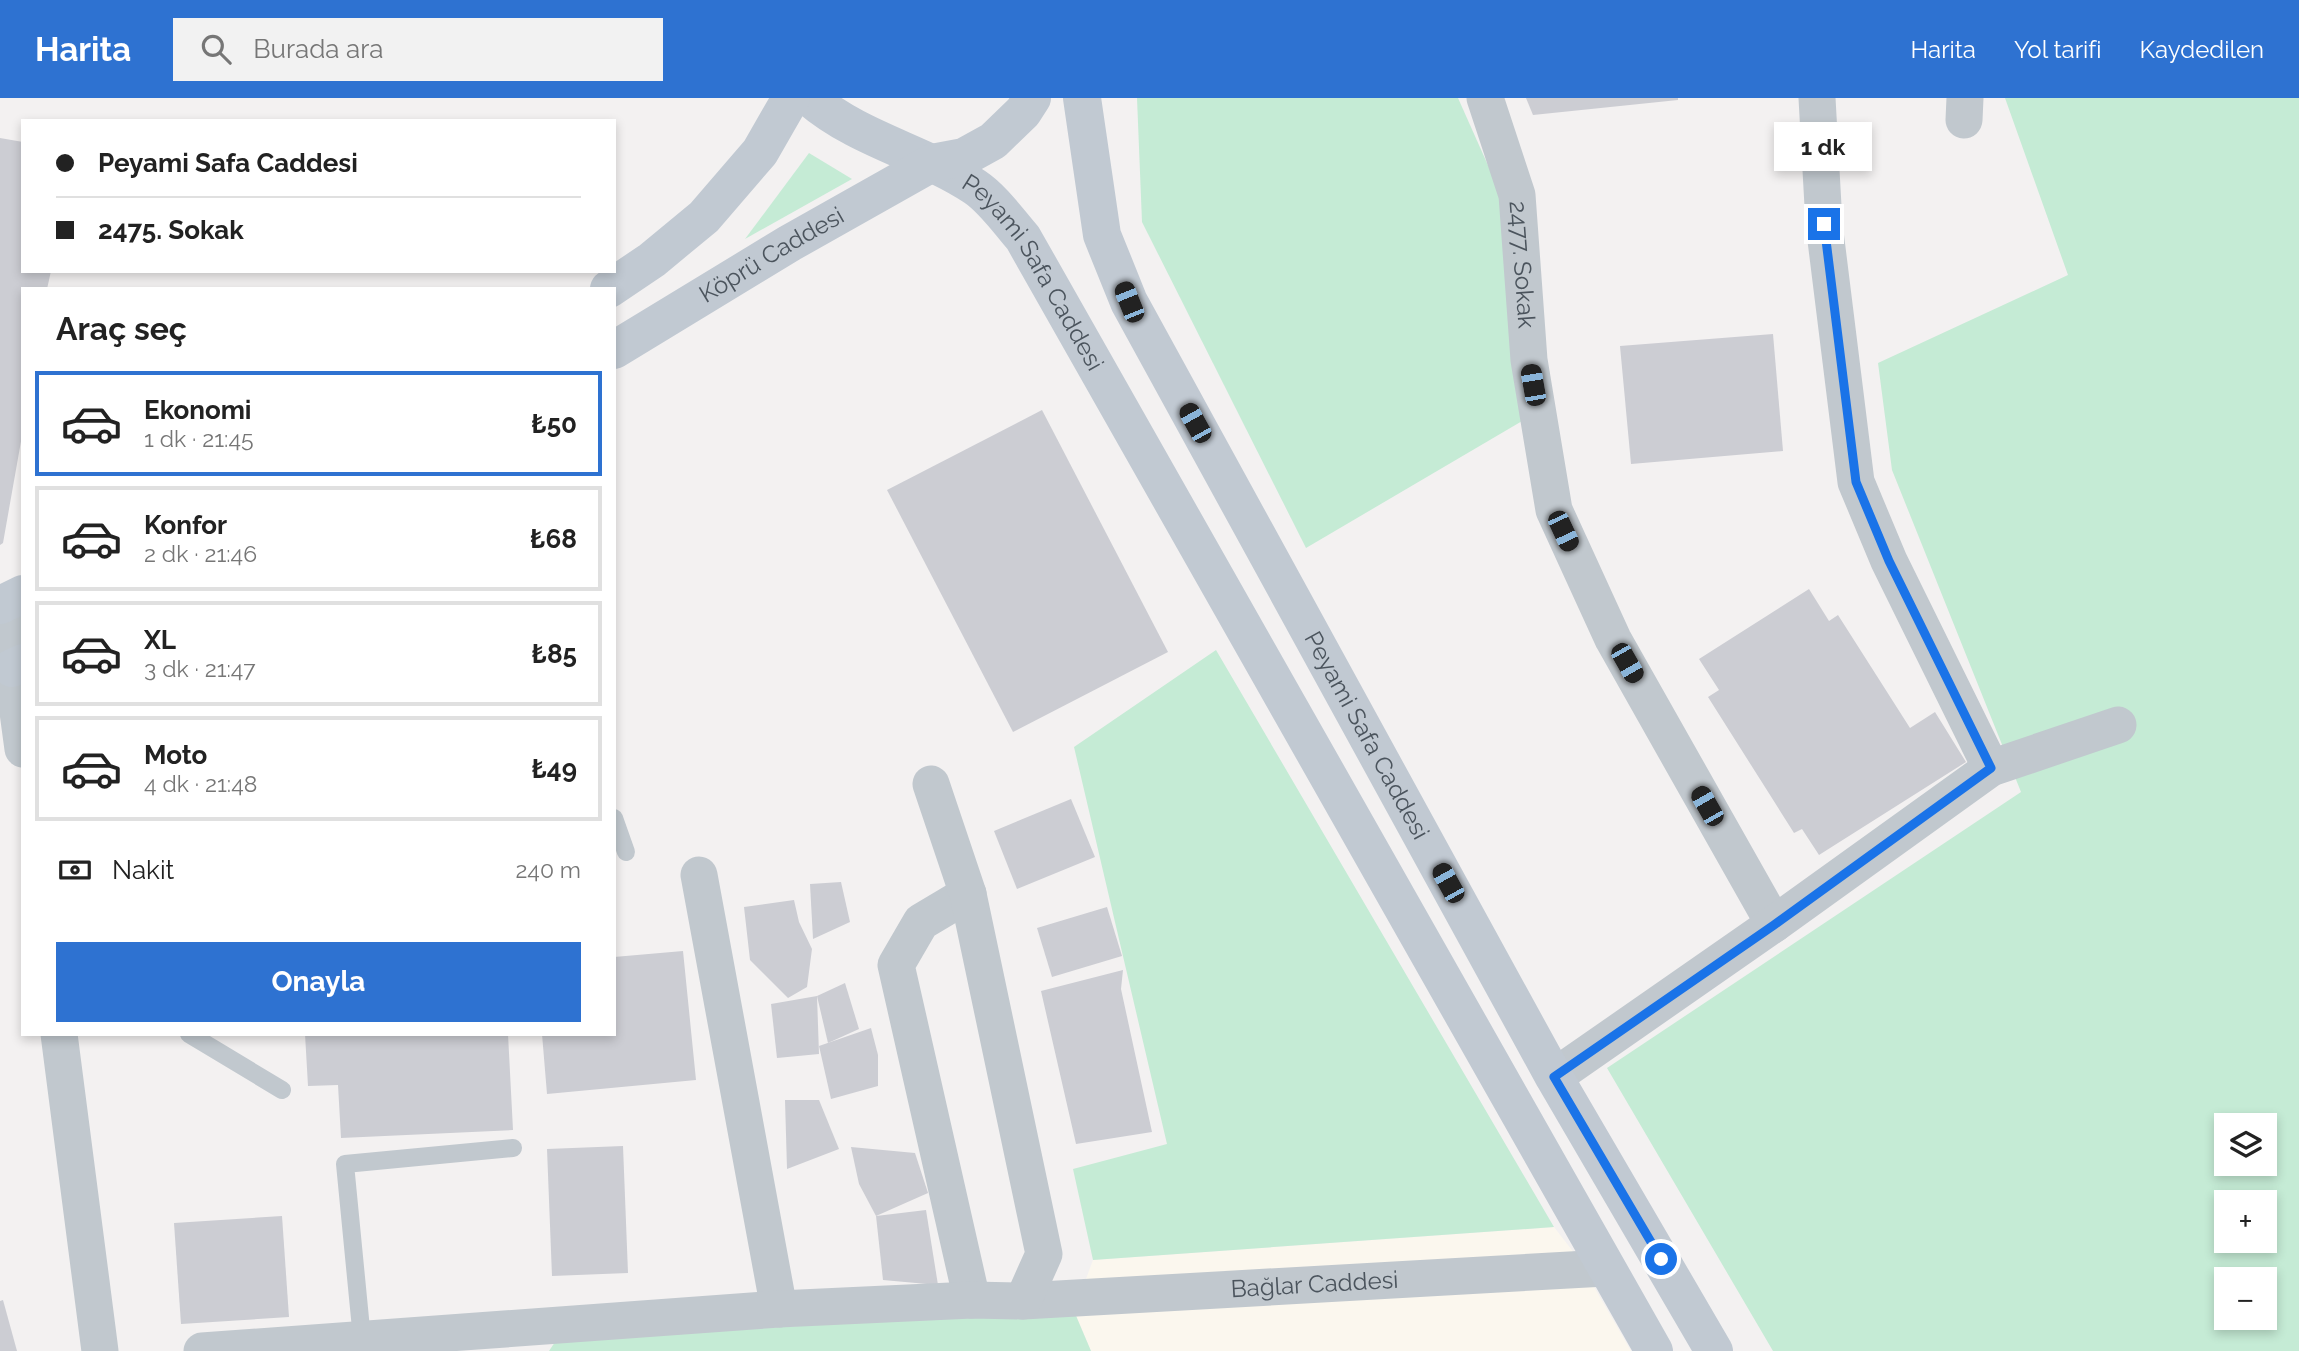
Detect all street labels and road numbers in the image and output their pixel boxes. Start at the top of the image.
street label: Peyami Safa Caddesi [957,168,1110,375]
street label: 2477. Sokak [1503,200,1542,330]
street label: Köprü Caddesi [694,201,849,309]
street label: Peyami Safa Caddesi [1298,626,1436,844]
street label: Bağlar Caddesi [1230,1265,1399,1303]

